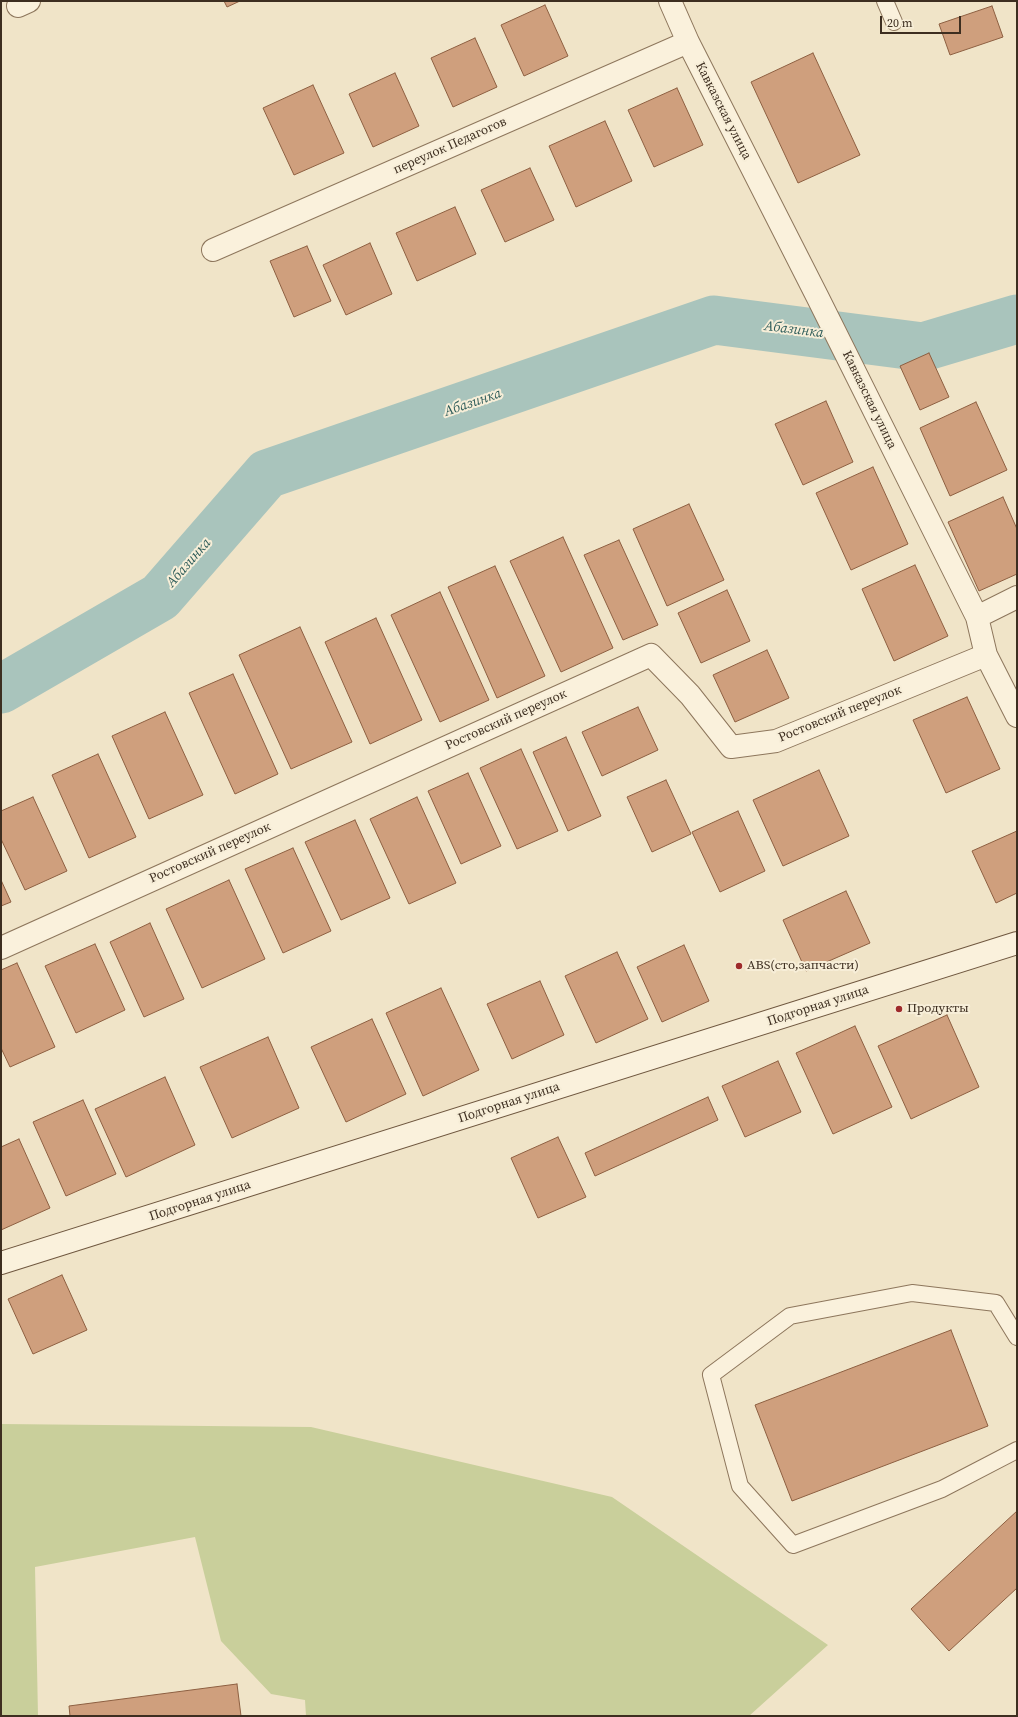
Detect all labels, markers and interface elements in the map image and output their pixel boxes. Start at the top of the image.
scale bar [882,8,963,34]
text: 20 m [887,15,913,31]
street label: Кавказская улица [692,60,754,162]
street label: переулок Педагогов [391,114,509,178]
water label: Абазинка [764,318,824,342]
street label: Кавказская улица [838,348,900,452]
water label: Абазинка [442,385,504,421]
water label: Абазинка [163,535,215,591]
street label: Ростовский переулок [776,682,904,746]
street label: Ростовский переулок [443,686,569,754]
street label: Ростовский переулок [147,819,273,887]
place label: ABS(сто,запчасти) [747,958,859,974]
marker: ABS(сто,запчасти) [734,961,744,971]
street label: Подгорная улица [765,982,871,1030]
place label: Продукты [907,1001,969,1017]
marker: Продукты [894,1004,904,1014]
street label: Подгорная улица [456,1079,562,1127]
street label: Подгорная улица [147,1177,253,1225]

